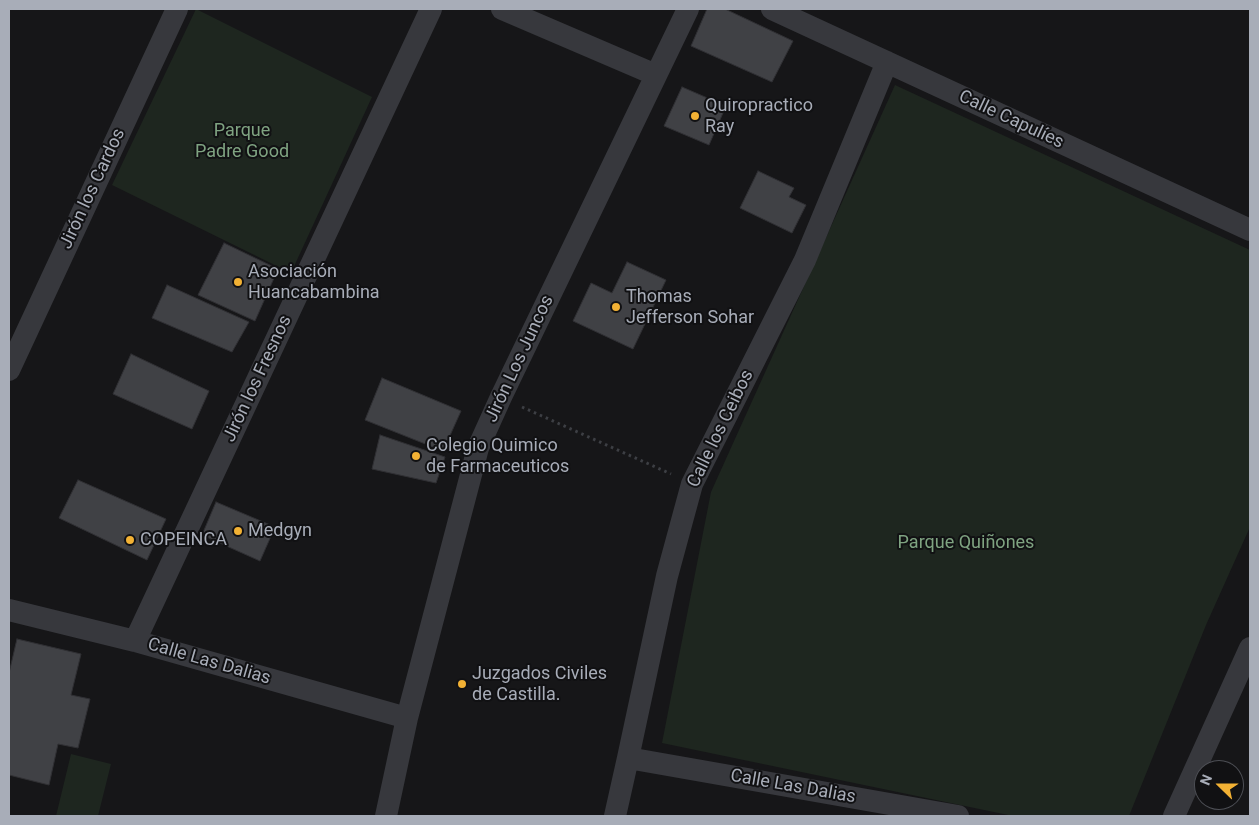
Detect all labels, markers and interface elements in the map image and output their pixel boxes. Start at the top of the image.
street label: Calle Capulíes [955,86,1067,154]
place label: Quiropractico Ray [705,95,813,138]
marker: Quiropractico Ray [689,110,701,122]
park label: Parque Padre Good [195,120,289,162]
street label: Jirón los Cardos [56,125,130,253]
place label: Asociación Huancabambina [248,261,380,304]
marker: Asociación Huancabambina [232,276,244,288]
place label: Thomas Jefferson Sohar [626,286,754,328]
street label: Jirón Los Juncos [481,292,559,426]
marker: Thomas Jefferson Sohar [610,301,622,313]
street label: Jirón los Fresnos [219,312,297,446]
street label: Calle los Ceibos [683,367,759,491]
place label: Colegio Quimico de Farmaceuticos [426,435,569,478]
marker: Colegio Quimico de Farmaceuticos [410,450,422,462]
place label: Medgyn [248,520,312,542]
marker: Medgyn [232,525,244,537]
place label: COPEINCA [140,529,227,551]
park label: Parque Quiñones [898,532,1034,554]
marker: COPEINCA [124,534,136,546]
street label: Calle Las Dalias [145,634,273,690]
place label: Juzgados Civiles de Castilla. [472,663,607,706]
marker: Juzgados Civiles de Castilla. [456,678,468,690]
north arrow [1194,760,1244,810]
street label: Calle Las Dalias [729,765,857,809]
text: N [1197,772,1215,787]

